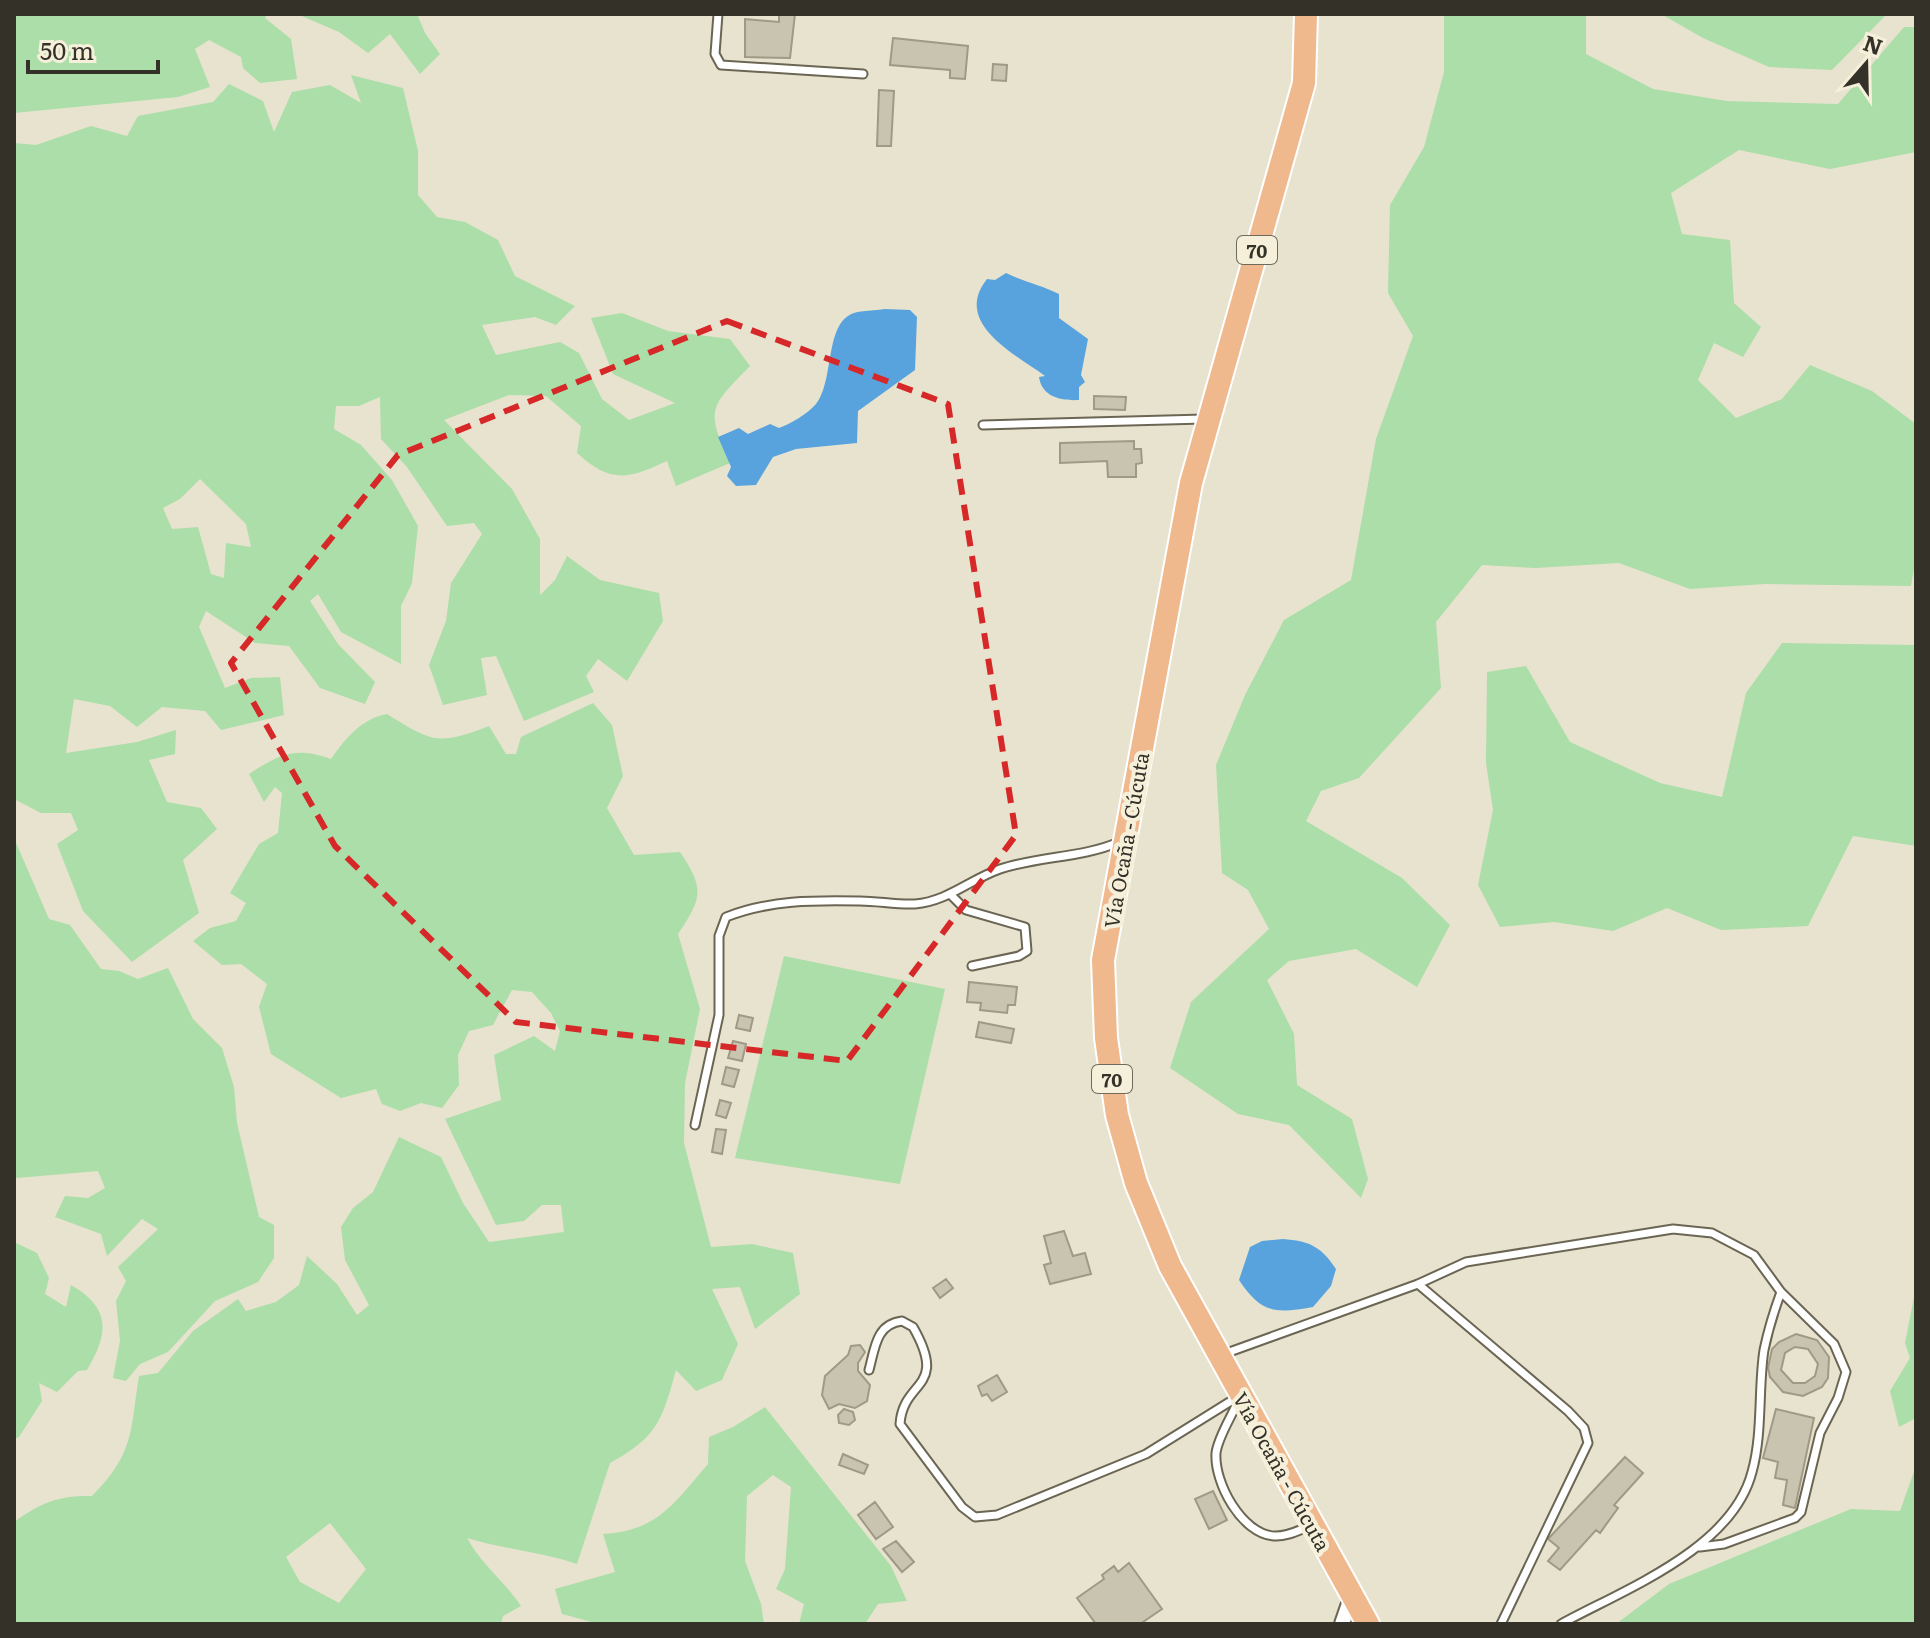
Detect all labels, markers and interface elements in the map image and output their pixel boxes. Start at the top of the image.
scale bar [28,24,158,74]
north arrow [1826,24,1906,104]
text: N [1859,25,1888,62]
text: 50 m [40,32,94,67]
road number: 70 [1237,236,1277,264]
street label: Vía Ocaña - Cúcuta [1095,750,1155,930]
road number: 70 [1092,1065,1132,1093]
street label: Vía Ocaña - Cúcuta [1227,1386,1339,1556]

